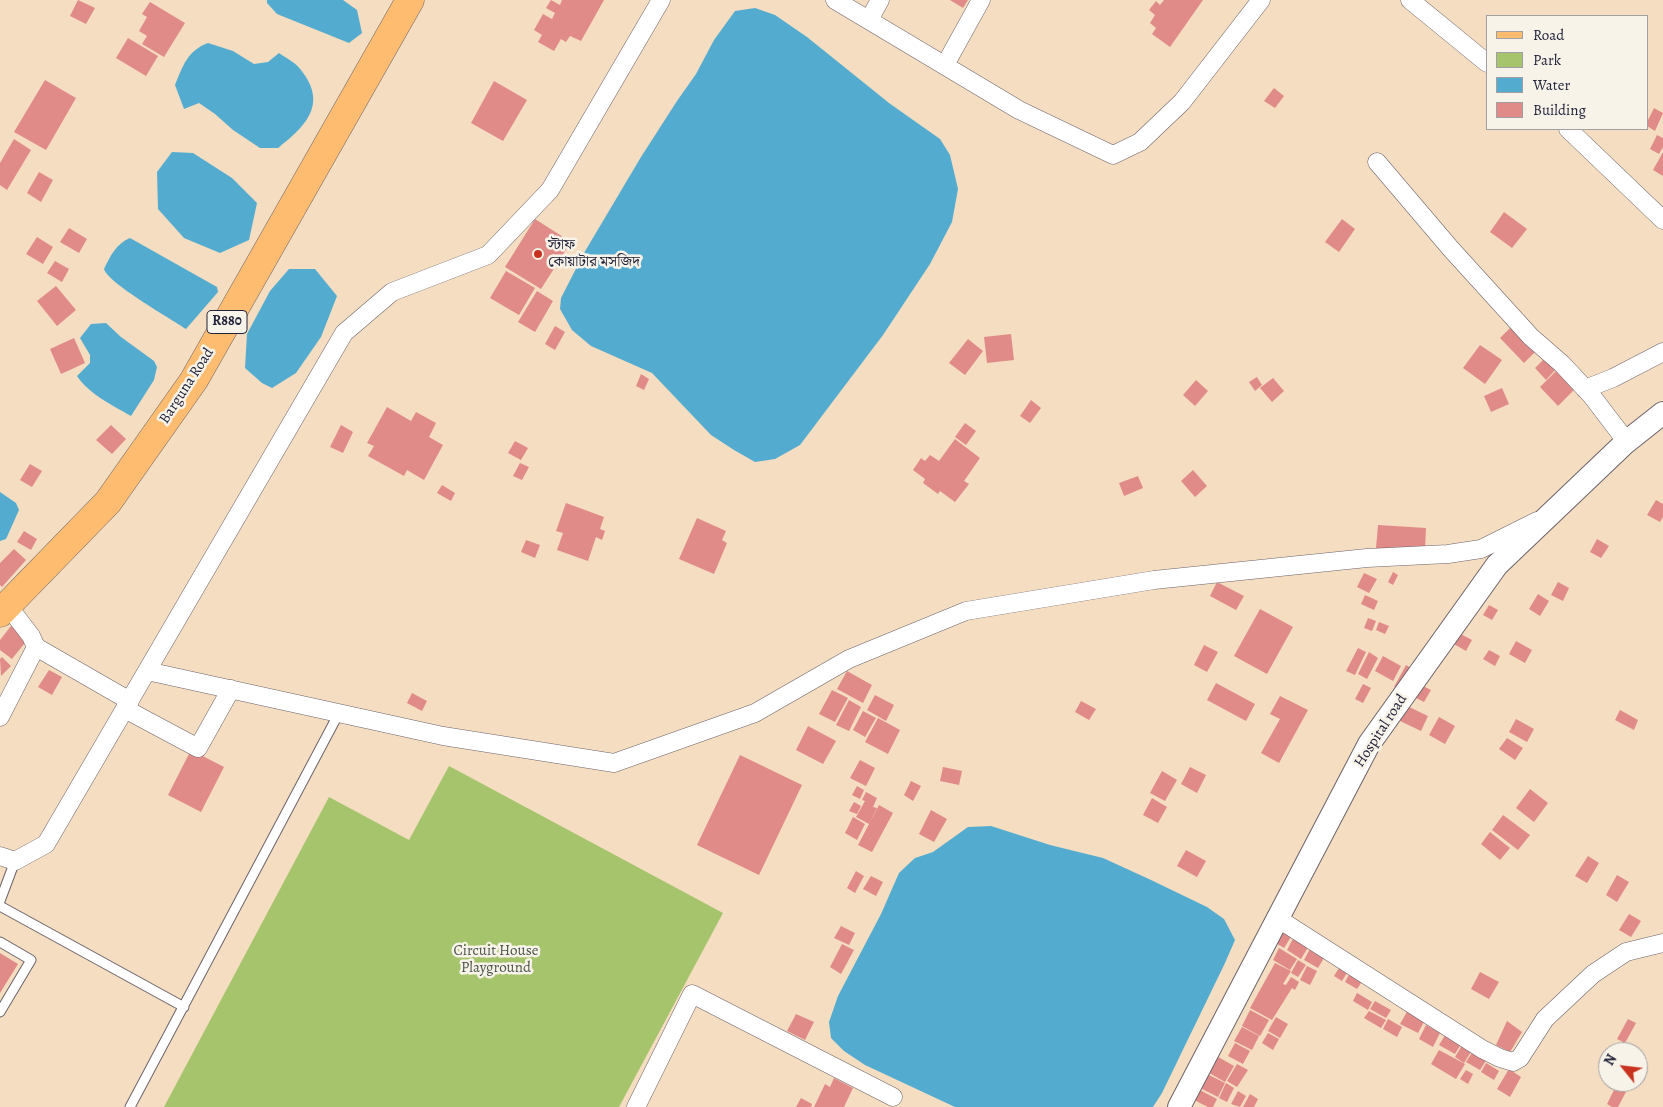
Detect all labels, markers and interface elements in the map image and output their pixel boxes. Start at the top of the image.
legend [1486,15,1648,130]
text: Road [1533,25,1564,45]
text: Park [1533,50,1561,70]
text: Water [1533,75,1570,95]
text: Building [1533,100,1586,120]
place label: স্টাফ কোয়াটার মসজিদ [548,236,640,271]
marker: স্টাফ কোয়াটার মসজিদ [532,248,544,260]
road number: R880 [207,311,247,334]
street label: Barguna Road [156,345,218,427]
street label: Hospital road [1351,691,1411,771]
park label: Circuit House Playground [454,942,538,977]
north arrow [1598,1042,1648,1092]
text: N [1600,1051,1621,1069]

